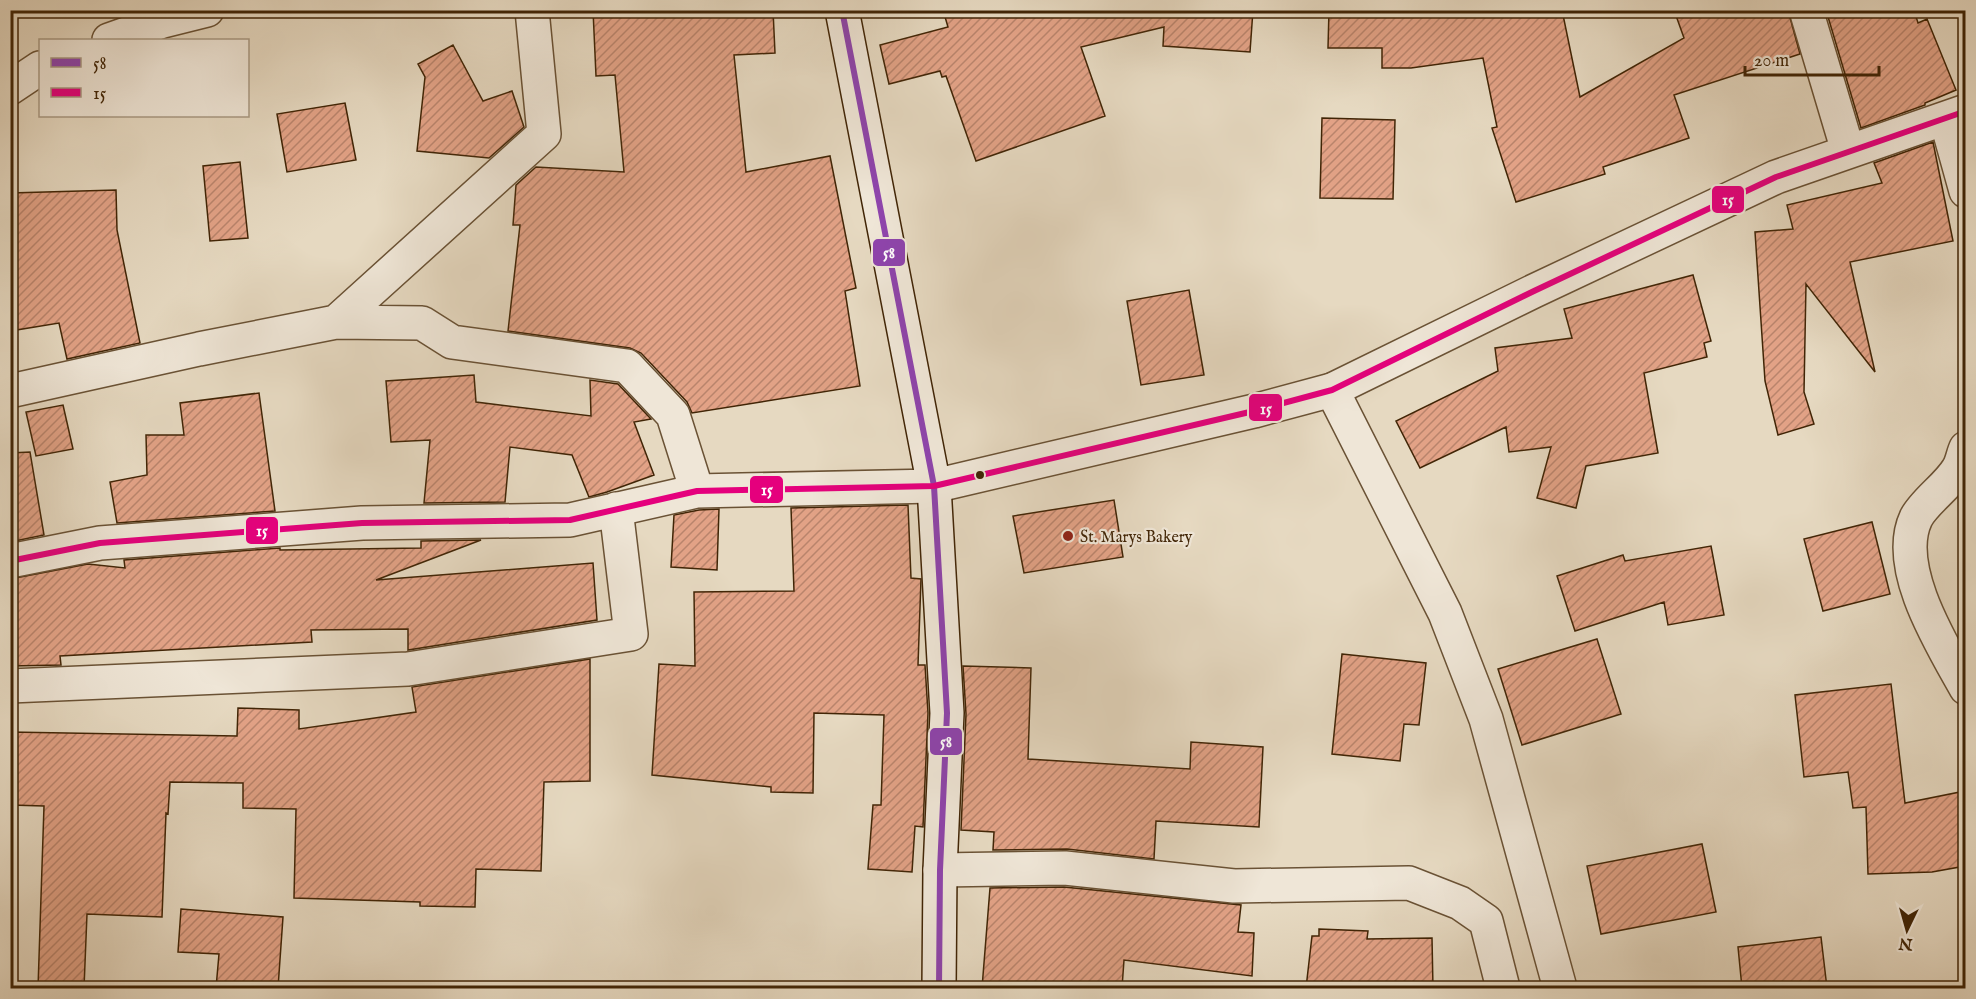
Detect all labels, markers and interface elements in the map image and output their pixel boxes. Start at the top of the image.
legend [39,39,249,117]
scale bar [1745,39,1878,77]
text: 20 m [1754,50,1789,73]
text: 58 [93,53,107,76]
text: 15 [93,83,107,106]
line badge: 15 [1711,185,1745,214]
text: 15 [1722,191,1734,211]
line badge: 58 [872,238,906,267]
text: 58 [883,244,895,264]
line badge: 15 [1248,393,1283,422]
text: 15 [1260,400,1272,420]
unlabelled marker [974,469,986,481]
line badge: 15 [749,475,784,504]
text: 15 [761,481,773,501]
line badge: 15 [245,516,279,545]
text: 15 [256,522,268,542]
place label: St. Marys Bakery [1080,528,1193,548]
marker: St. Marys Bakery [1061,529,1075,543]
line badge: 58 [929,727,963,756]
text: 58 [940,733,952,753]
north arrow [1877,900,1937,960]
text: N [1898,932,1915,954]

